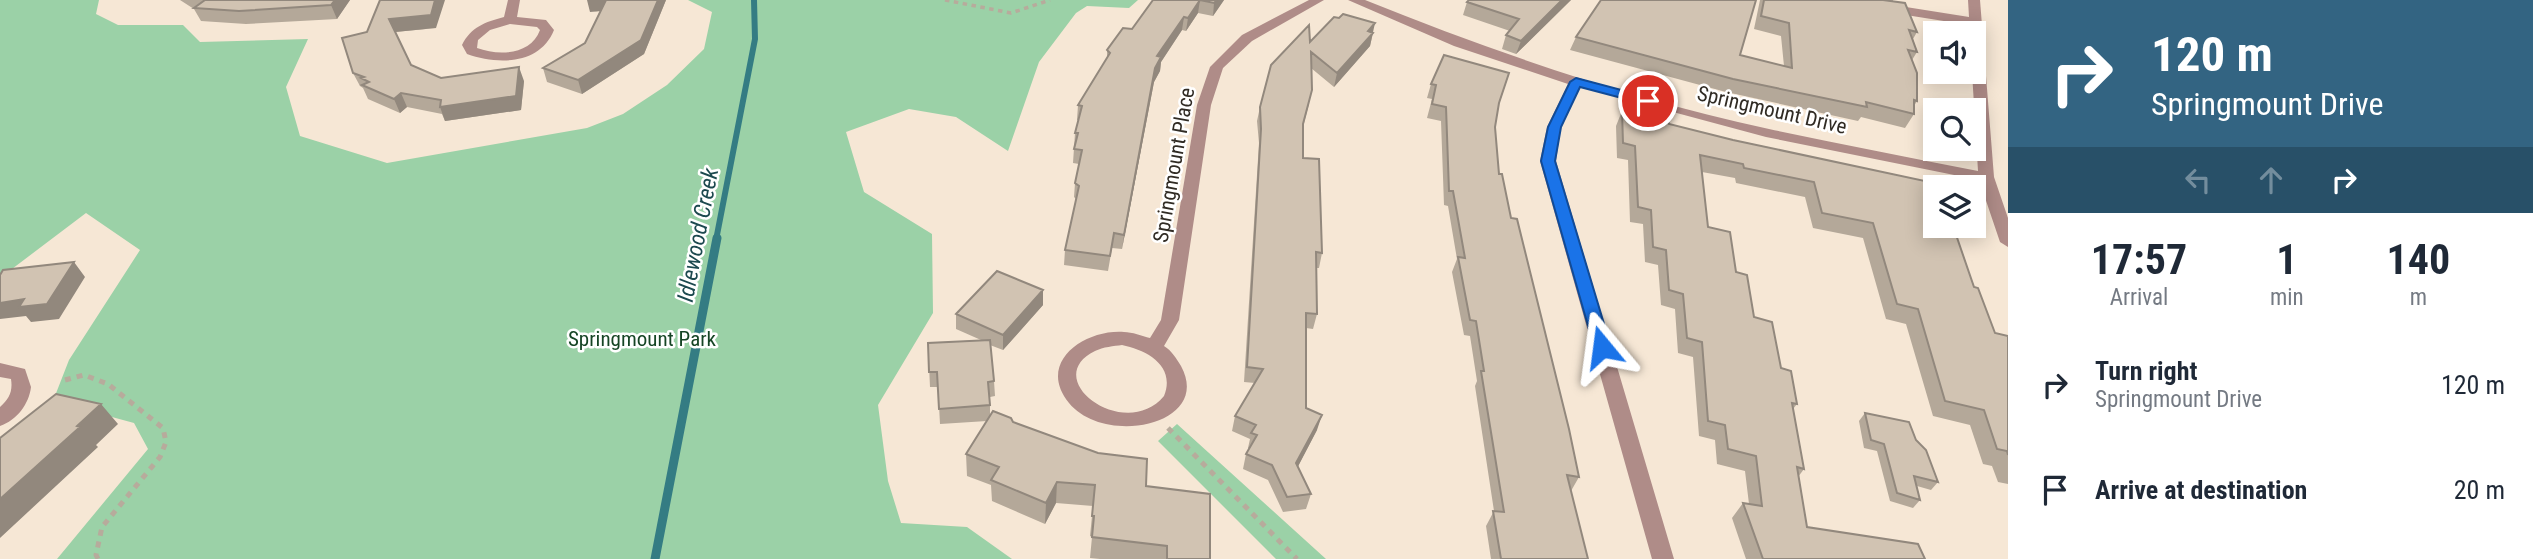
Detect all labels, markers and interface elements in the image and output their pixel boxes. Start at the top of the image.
map controls [1923,21,1986,238]
button: sound [1923,21,1986,84]
text: 120 m [2151,26,2273,83]
icon: right [2036,28,2127,119]
pin [1618,71,1678,131]
street label: Springmount Drive [1695,81,1849,139]
icon: arrive [1629,82,1667,120]
text: Springmount Drive [2151,85,2384,123]
street label: Springmount Place [1149,86,1199,244]
button: search [1923,98,1986,161]
icon: left [2179,161,2217,199]
icon: ahead [2252,161,2290,199]
icon: right [2325,161,2363,199]
water label: Idlewood Creek [672,165,724,304]
button: layers [1923,175,1986,238]
text: 17:57 [2091,235,2187,284]
text: 1 [2276,235,2297,284]
text: 140 [2386,235,2450,284]
text: Arrival [2110,284,2168,311]
text: min [2270,284,2304,311]
text: m [2410,284,2427,311]
position arrow [1565,310,1639,384]
park label: Springmount Park [568,327,717,351]
text: Turn right [2095,356,2197,386]
icon: right [2036,366,2074,404]
text: 120 m [2441,370,2505,400]
text: Springmount Drive [2095,386,2262,413]
icon: arrive [2036,471,2074,509]
text: Arrive at destination [2095,475,2307,505]
text: 20 m [2454,475,2505,505]

